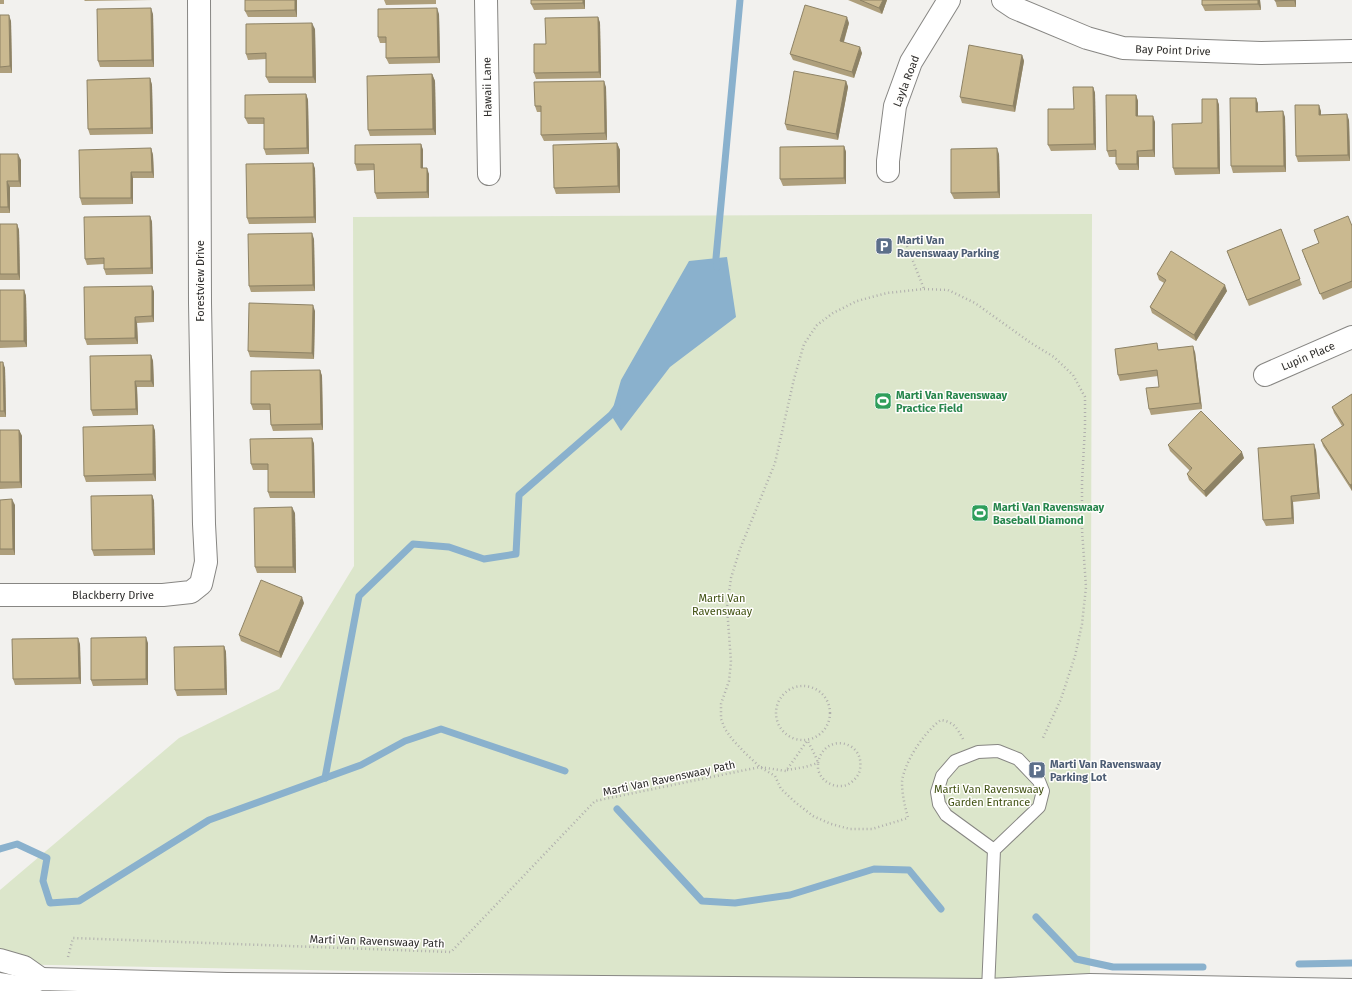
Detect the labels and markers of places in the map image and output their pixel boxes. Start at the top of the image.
place label: Marti Van Ravenswaay Parking [897,234,1000,260]
parking icon: Marti Van Ravenswaay Parking [874,236,894,256]
place label: Marti Van Ravenswaay Practice Field [896,389,1008,415]
sports icon: Marti Van Ravenswaay Practice Field [873,391,893,411]
place label: Marti Van Ravenswaay Baseball Diamond [993,501,1105,527]
sports icon: Marti Van Ravenswaay Baseball Diamond [970,503,990,523]
place label: Marti Van Ravenswaay Parking Lot [1050,758,1162,784]
parking icon: Marti Van Ravenswaay Parking Lot [1027,760,1047,780]

